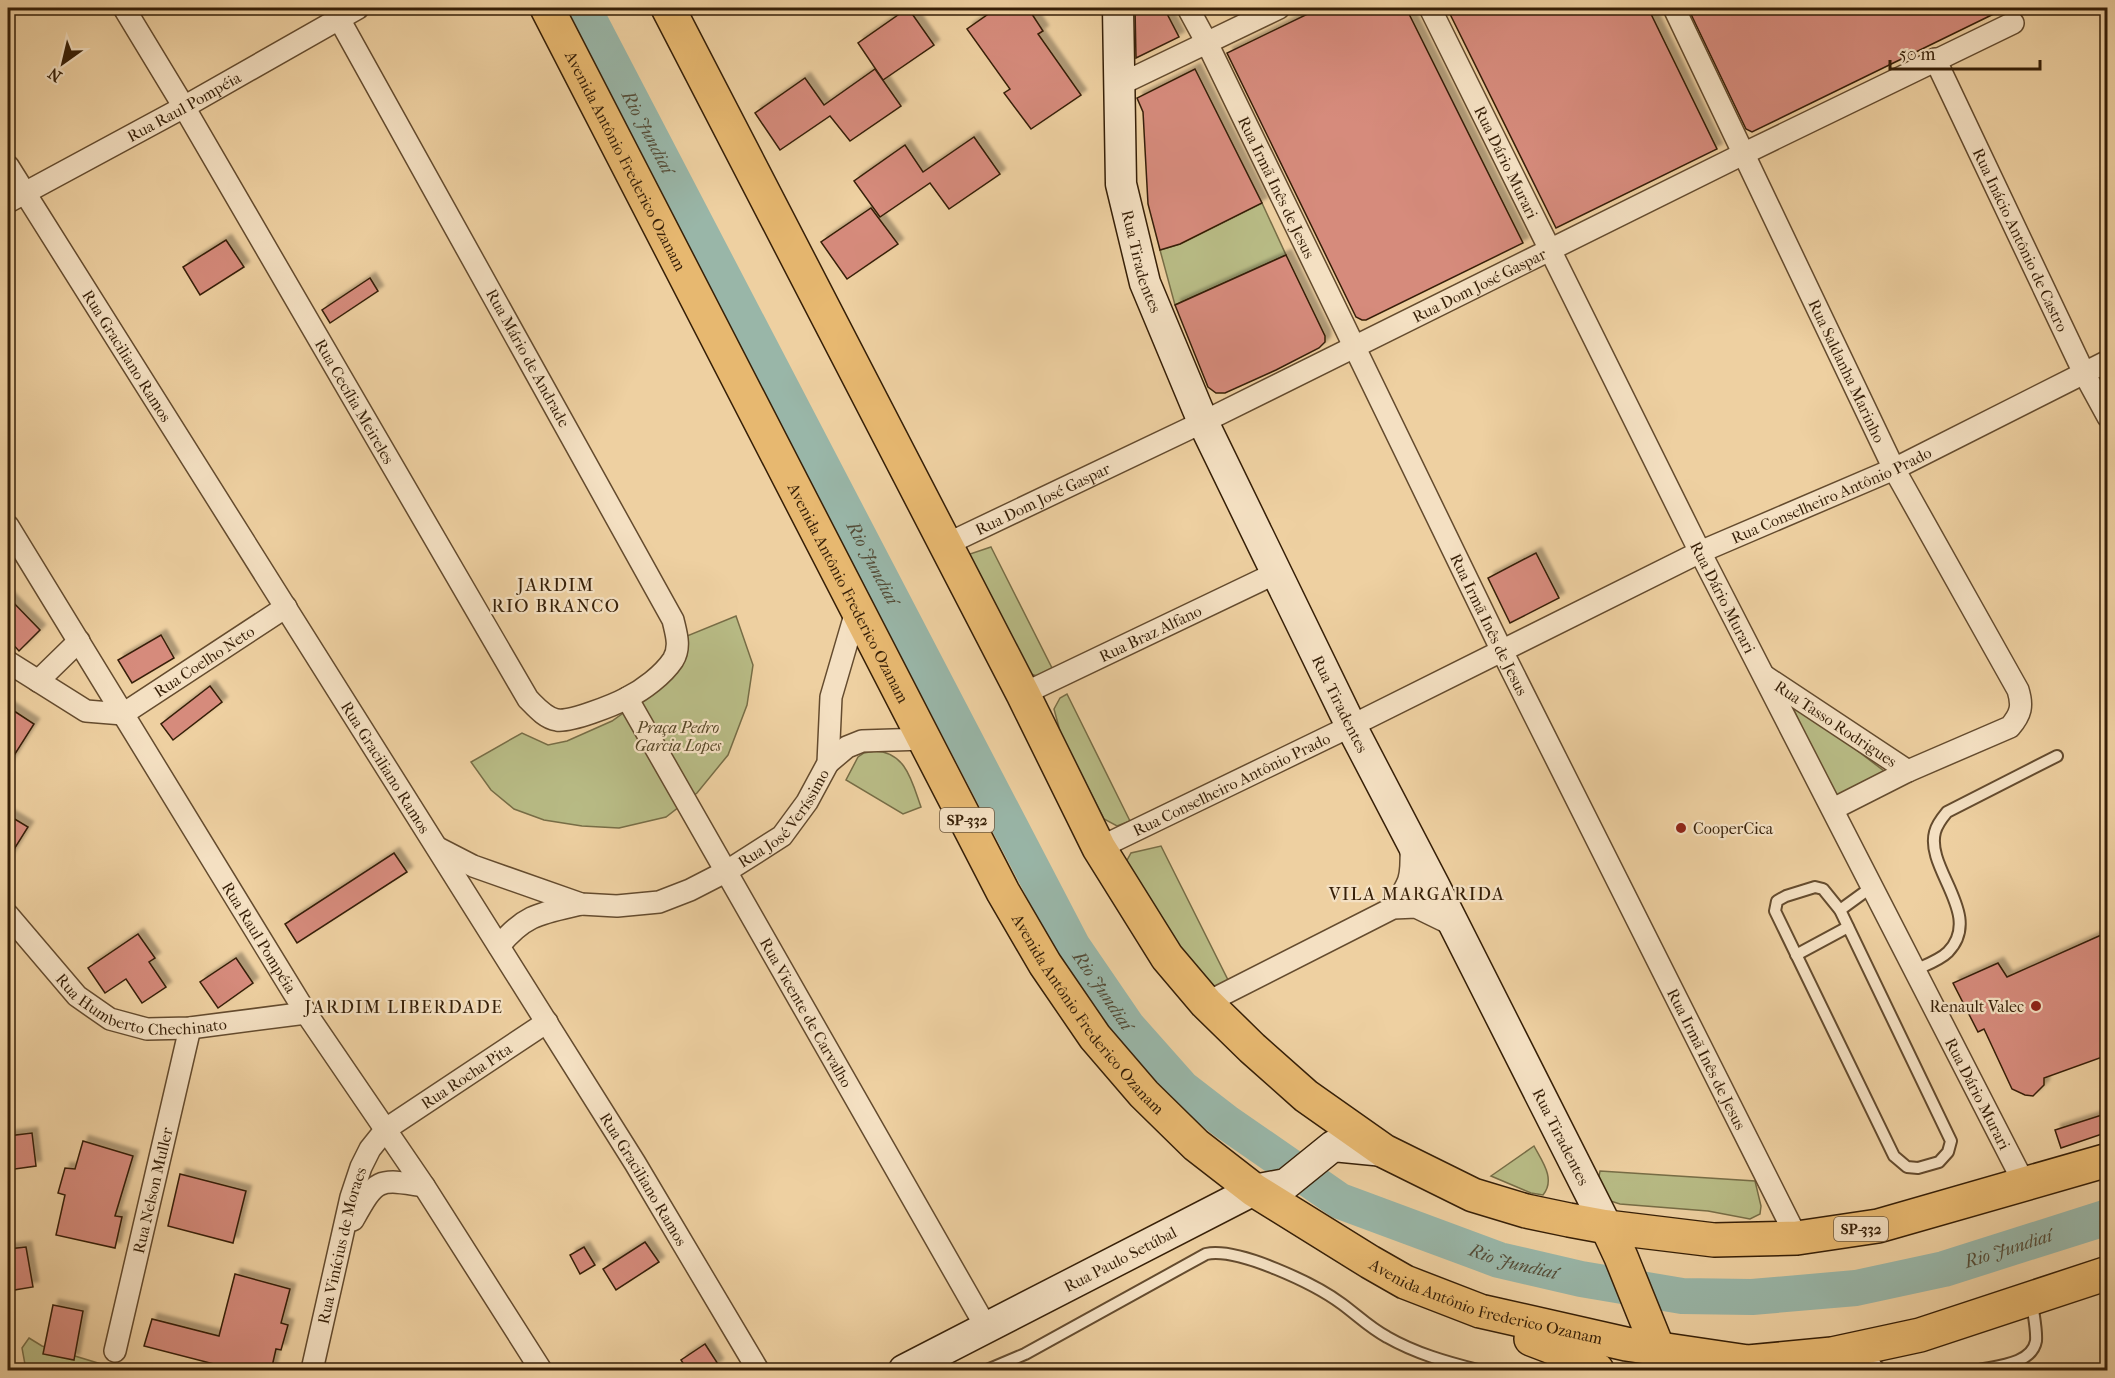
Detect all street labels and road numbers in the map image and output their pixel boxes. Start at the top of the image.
street label: Avenida Antônio Frederico Ozanam [561,47,691,275]
street label: Rua Raul Pompéia [124,67,244,145]
street label: Rua Dário Murari [1471,103,1542,222]
street label: Rua Irmã Inês de Jesus [1234,113,1320,261]
street label: Rua Inácio Antônio de Castro [1969,145,2072,335]
street label: Rua Tiradentes [1118,208,1166,315]
street label: Rua Dom José Gaspar [1409,244,1549,326]
street label: Rua Mário de Andrade [482,285,574,431]
street label: Rua Graciliano Ramos [79,286,176,425]
street label: Rua Saldanha Marinho [1805,296,1889,445]
street label: Rua Cecília Meireles [311,335,399,467]
street label: Rua Conselheiro Antônio Prado [1728,442,1934,547]
street label: Rua Dom José Gaspar [972,458,1113,539]
street label: Avenida Antônio Frederico Ozanam [784,479,914,707]
street label: Rua Dário Murari [1687,538,1760,656]
street label: Rua Irmã Inês de Jesus [1447,550,1532,698]
street label: Rua Braz Alfano [1096,601,1204,666]
street label: Rua Coelho Neto [150,621,258,701]
street label: Rua Tiradentes [1308,652,1373,756]
street label: Rua Tasso Rodrigues [1771,676,1901,771]
street label: Rua Graciliano Ramos [337,697,435,837]
street label: Rua Conselheiro Antônio Prado [1130,728,1333,840]
street label: Rua José Veríssimo [734,766,833,871]
road number: SP-332 [940,808,994,832]
street label: Rua Raul Pompéia [218,878,301,997]
street label: Avenida Antônio Frederico Ozanam [1008,910,1169,1119]
street label: Rua Vicente de Carvalho [756,934,857,1091]
street label: Rua Humberto Chechinato [52,969,228,1038]
street label: Rua Irmã Inês de Jesus [1663,985,1750,1133]
street label: Rua Dário Murari [1941,1034,2015,1153]
street label: Rua Rocha Pita [417,1038,516,1113]
street label: Rua Tiradentes [1529,1085,1594,1188]
street label: Rua Graciliano Ramos [596,1109,691,1249]
street label: Rua Nelson Muller [128,1125,176,1255]
street label: Rua Vinícius de Moraes [313,1164,370,1326]
road number: SP-332 [1834,1217,1888,1241]
street label: Rua Paulo Setúbal [1061,1222,1180,1296]
street label: Avenida Antônio Frederico Ozanam [1365,1254,1605,1348]

